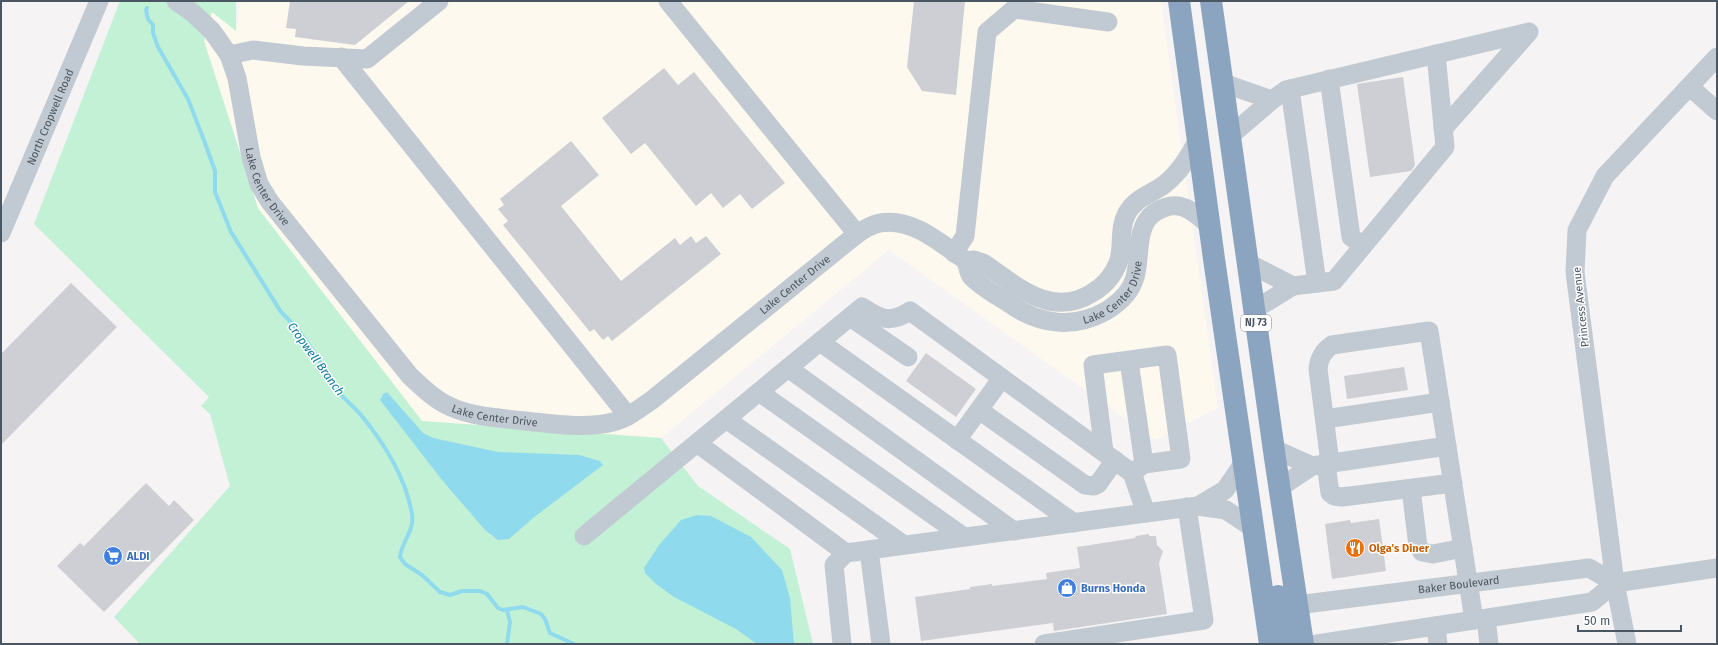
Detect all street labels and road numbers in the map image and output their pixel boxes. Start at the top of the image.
street label: North Cropwell Road [24,67,76,167]
street label: Lake Center Drive [243,147,293,228]
street label: Lake Center Drive [757,252,833,317]
street label: Lake Center Drive [1081,260,1144,326]
street label: Princess Avenue [1570,266,1592,348]
road number: NJ 73 [1241,315,1271,331]
street label: Lake Center Drive [450,402,538,429]
street label: Baker Boulevard [1417,573,1500,596]

